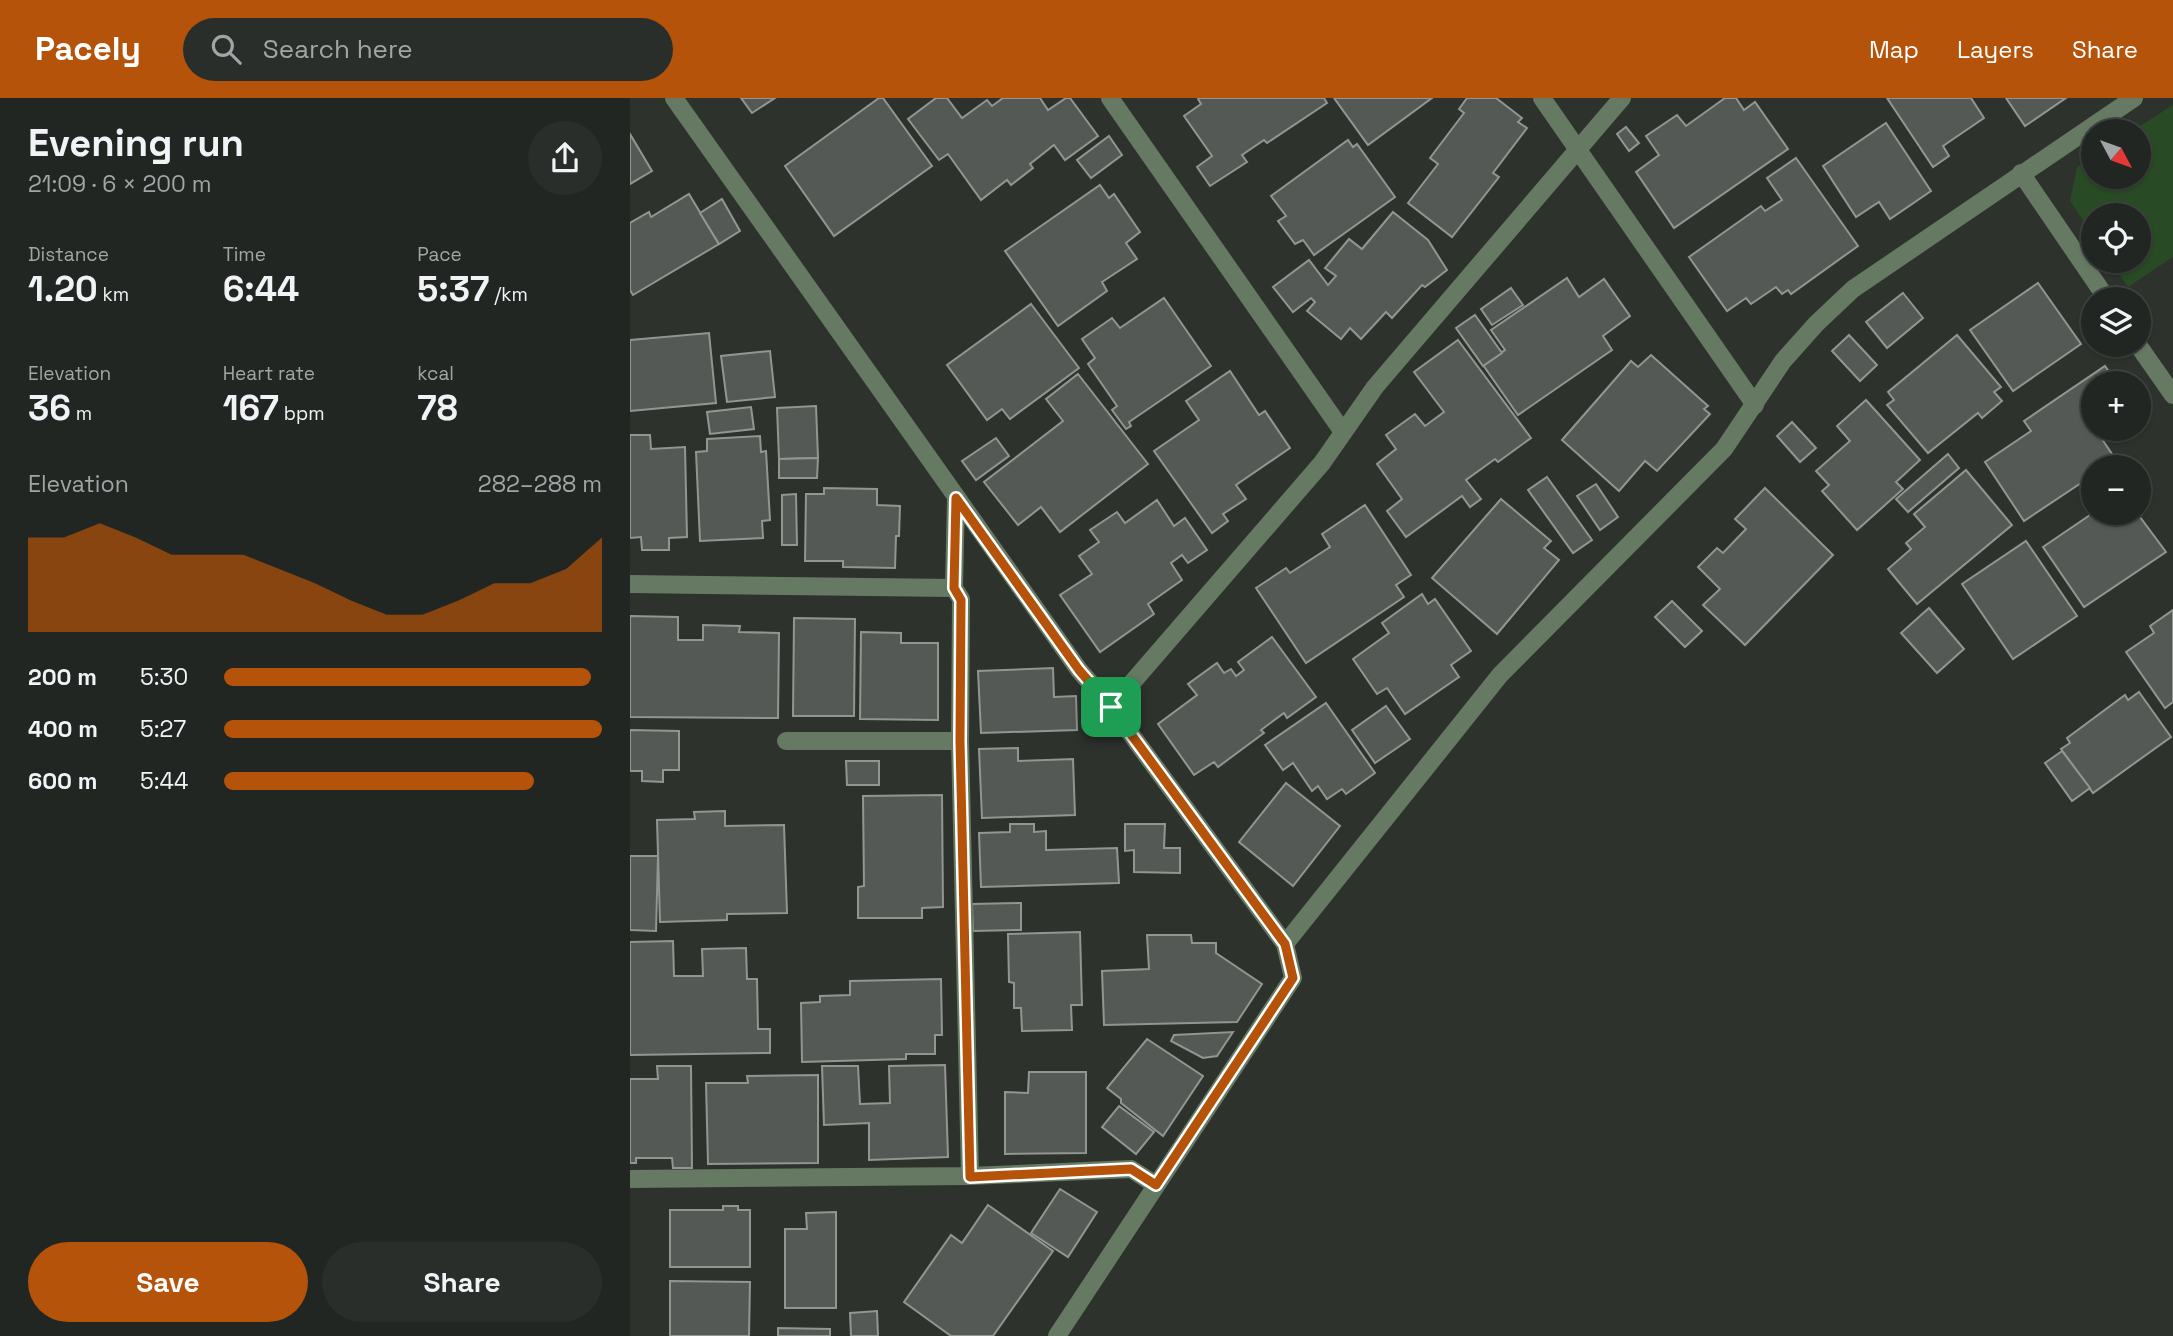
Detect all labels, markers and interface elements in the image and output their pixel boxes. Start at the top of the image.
search box [183,18,673,81]
text: Pacely [35,28,141,70]
icon: search [207,30,245,68]
text: Search here [263,32,413,66]
text: Map [1869,34,1919,65]
text: Layers [1957,34,2034,65]
text: Share [2072,34,2138,65]
text: Evening run [28,119,244,167]
north arrow [2081,119,2151,189]
map controls [2081,119,2151,525]
button: share [528,121,602,195]
text: 21:09 · 6 × 200 m [28,169,211,199]
button: locate [2081,203,2151,273]
text: Distance [28,242,109,267]
text: Time [223,242,266,267]
text: Pace [417,242,462,267]
text: 1.20 [28,267,98,311]
text: 6:44 [223,267,299,311]
text: 5:37 [417,267,489,311]
text: km [98,282,129,307]
text: /km [489,282,528,307]
button: layers [2081,287,2151,357]
text: Elevation [28,361,111,386]
text: Heart rate [223,361,315,386]
text: kcal [417,361,454,386]
button: + [2081,371,2151,441]
text: 36 [28,386,71,430]
text: 167 [223,386,279,430]
text: 78 [417,386,458,430]
text: m [71,401,92,426]
text: bpm [279,401,325,426]
button: − [2081,455,2151,525]
text: Elevation [28,469,129,499]
text: 282–288 m [478,469,602,499]
text: 200 m [28,662,97,692]
text: 5:30 [140,662,188,692]
pin [1081,677,1141,737]
icon: arrive [1092,688,1130,726]
text: 400 m [28,714,98,744]
text: 5:27 [140,714,186,744]
text: 600 m [28,766,98,796]
text: 5:44 [140,766,188,796]
button: Save [28,1242,308,1322]
button: Share [322,1242,602,1322]

